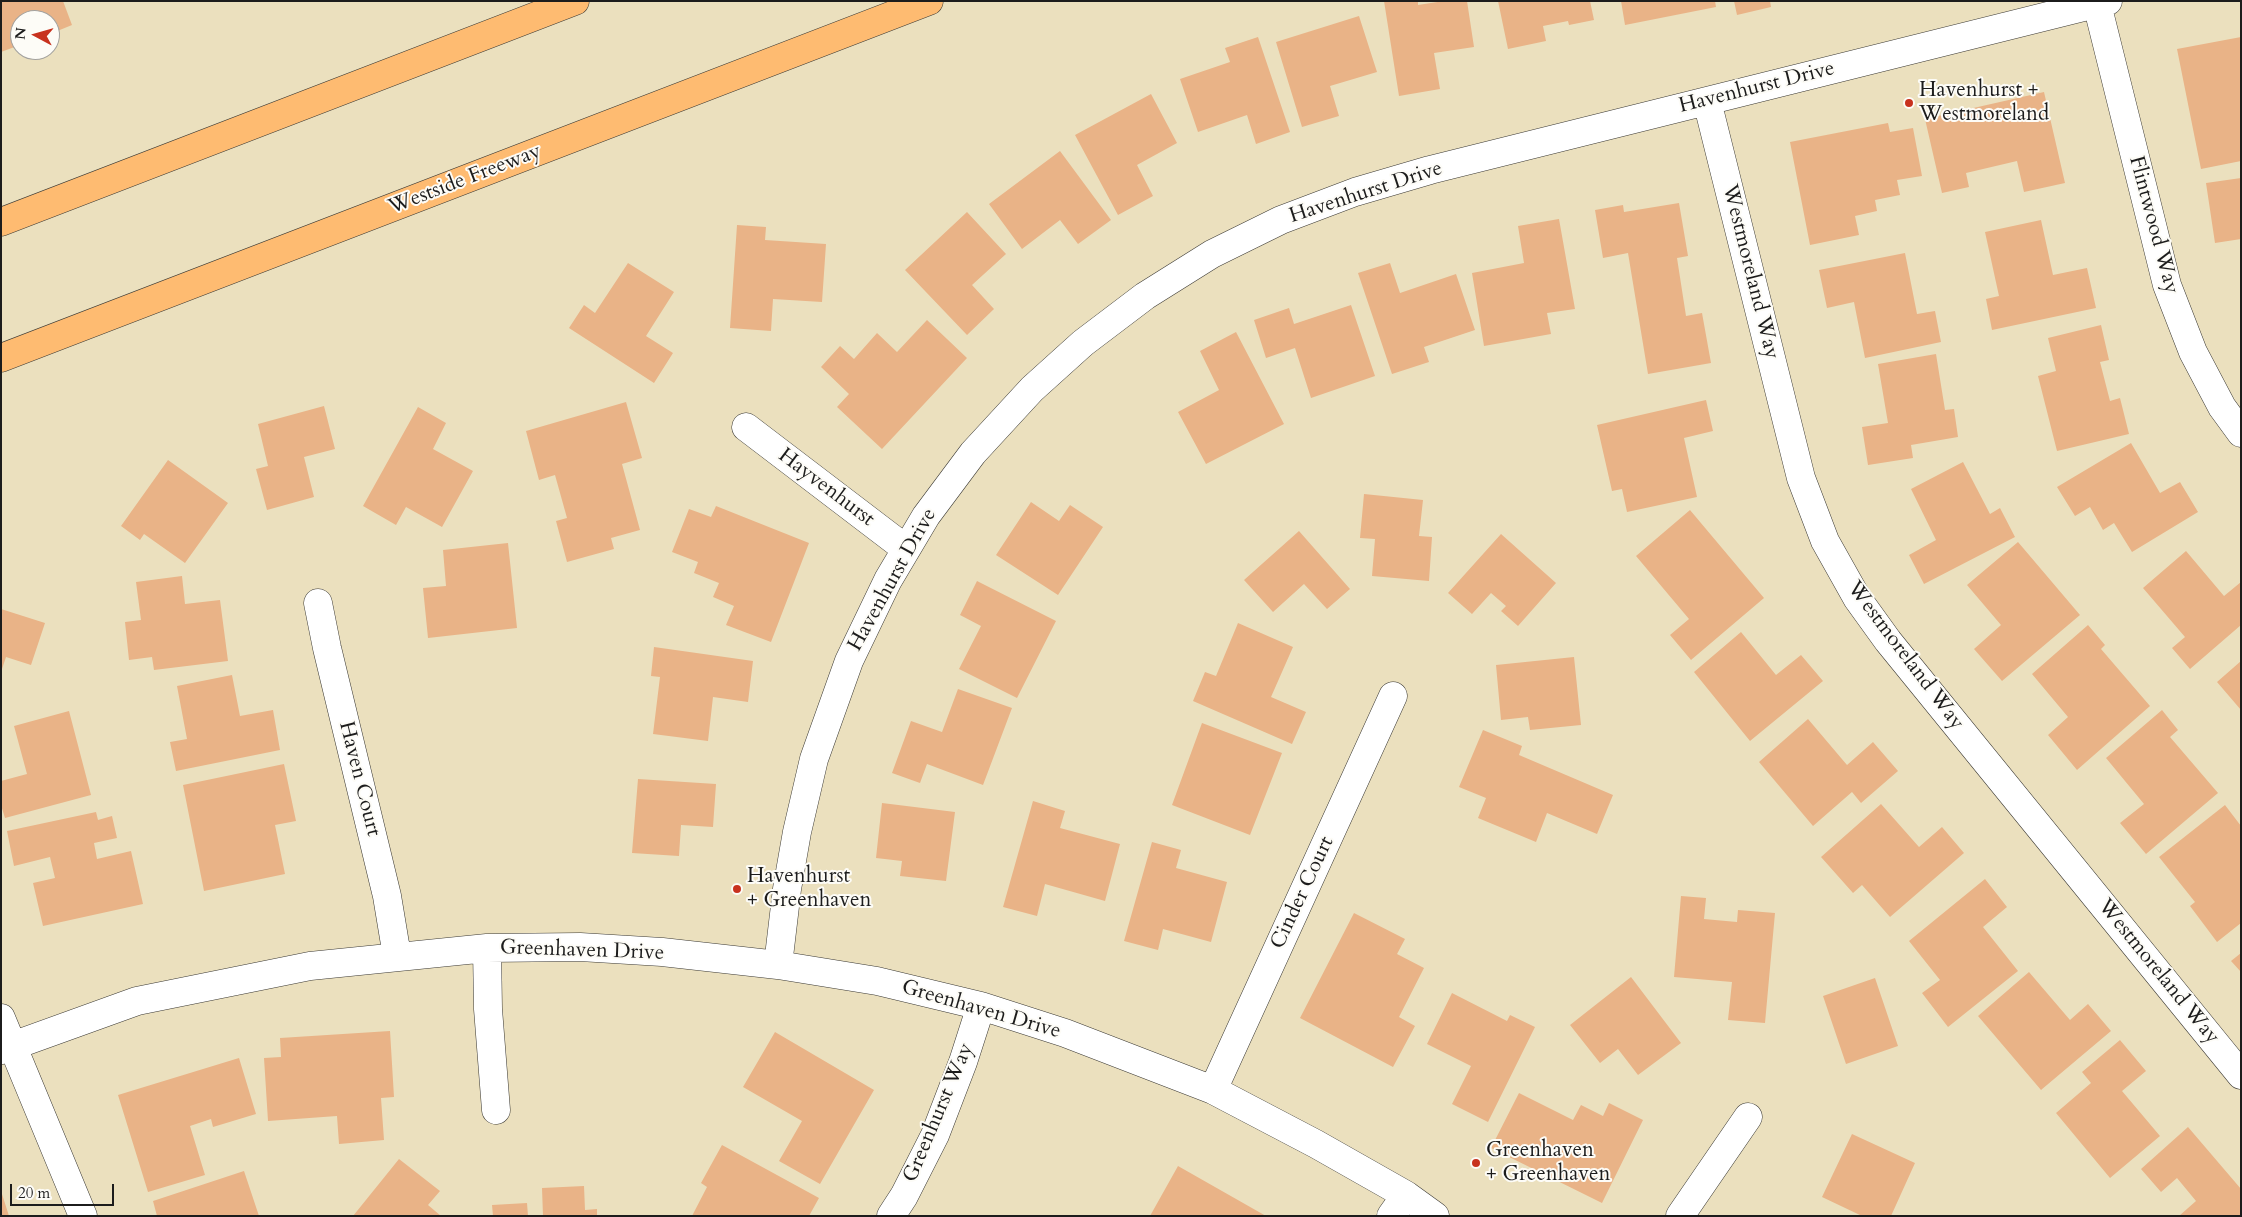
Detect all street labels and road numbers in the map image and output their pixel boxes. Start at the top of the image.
street label: Havenhurst Drive [1677,56,1837,120]
street label: Westside Freeway [385,139,545,221]
street label: Flintwood Way [2123,153,2183,297]
street label: Havenhurst Drive [1286,156,1446,230]
street label: Westmoreland Way [1716,182,1784,362]
street label: Hayvenhurst [773,444,879,532]
street label: Havenhurst Drive [843,504,943,656]
street label: Westmoreland Way [1841,577,1969,735]
street label: Haven Court [333,719,385,839]
street label: Cinder Court [1266,833,1340,953]
street label: Westmoreland Way [2092,894,2224,1050]
street label: Greenhaven Drive [499,936,665,966]
street label: Greenhaven Drive [899,975,1063,1045]
street label: Greenhurst Way [898,1040,980,1186]

